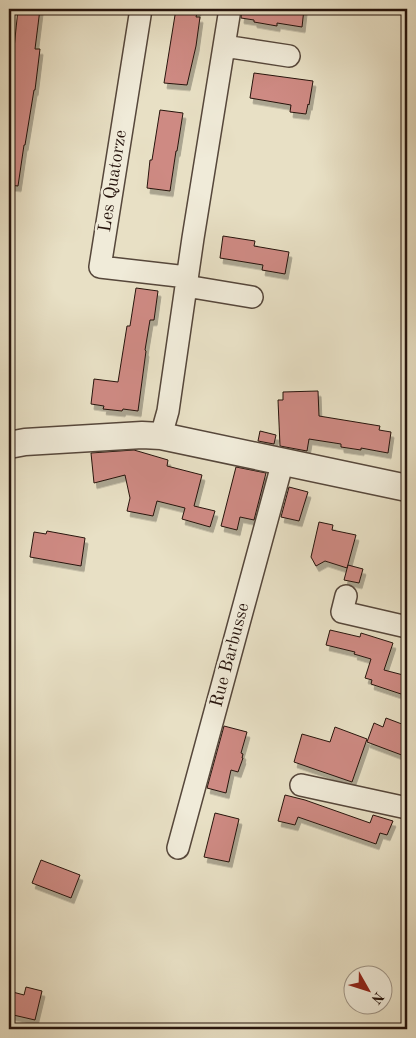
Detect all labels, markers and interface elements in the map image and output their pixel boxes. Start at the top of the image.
street label: Les Quatorze [96,129,130,233]
street label: Rue Barbusse [207,601,253,709]
north arrow [344,966,394,1016]
text: N [368,989,386,1006]

